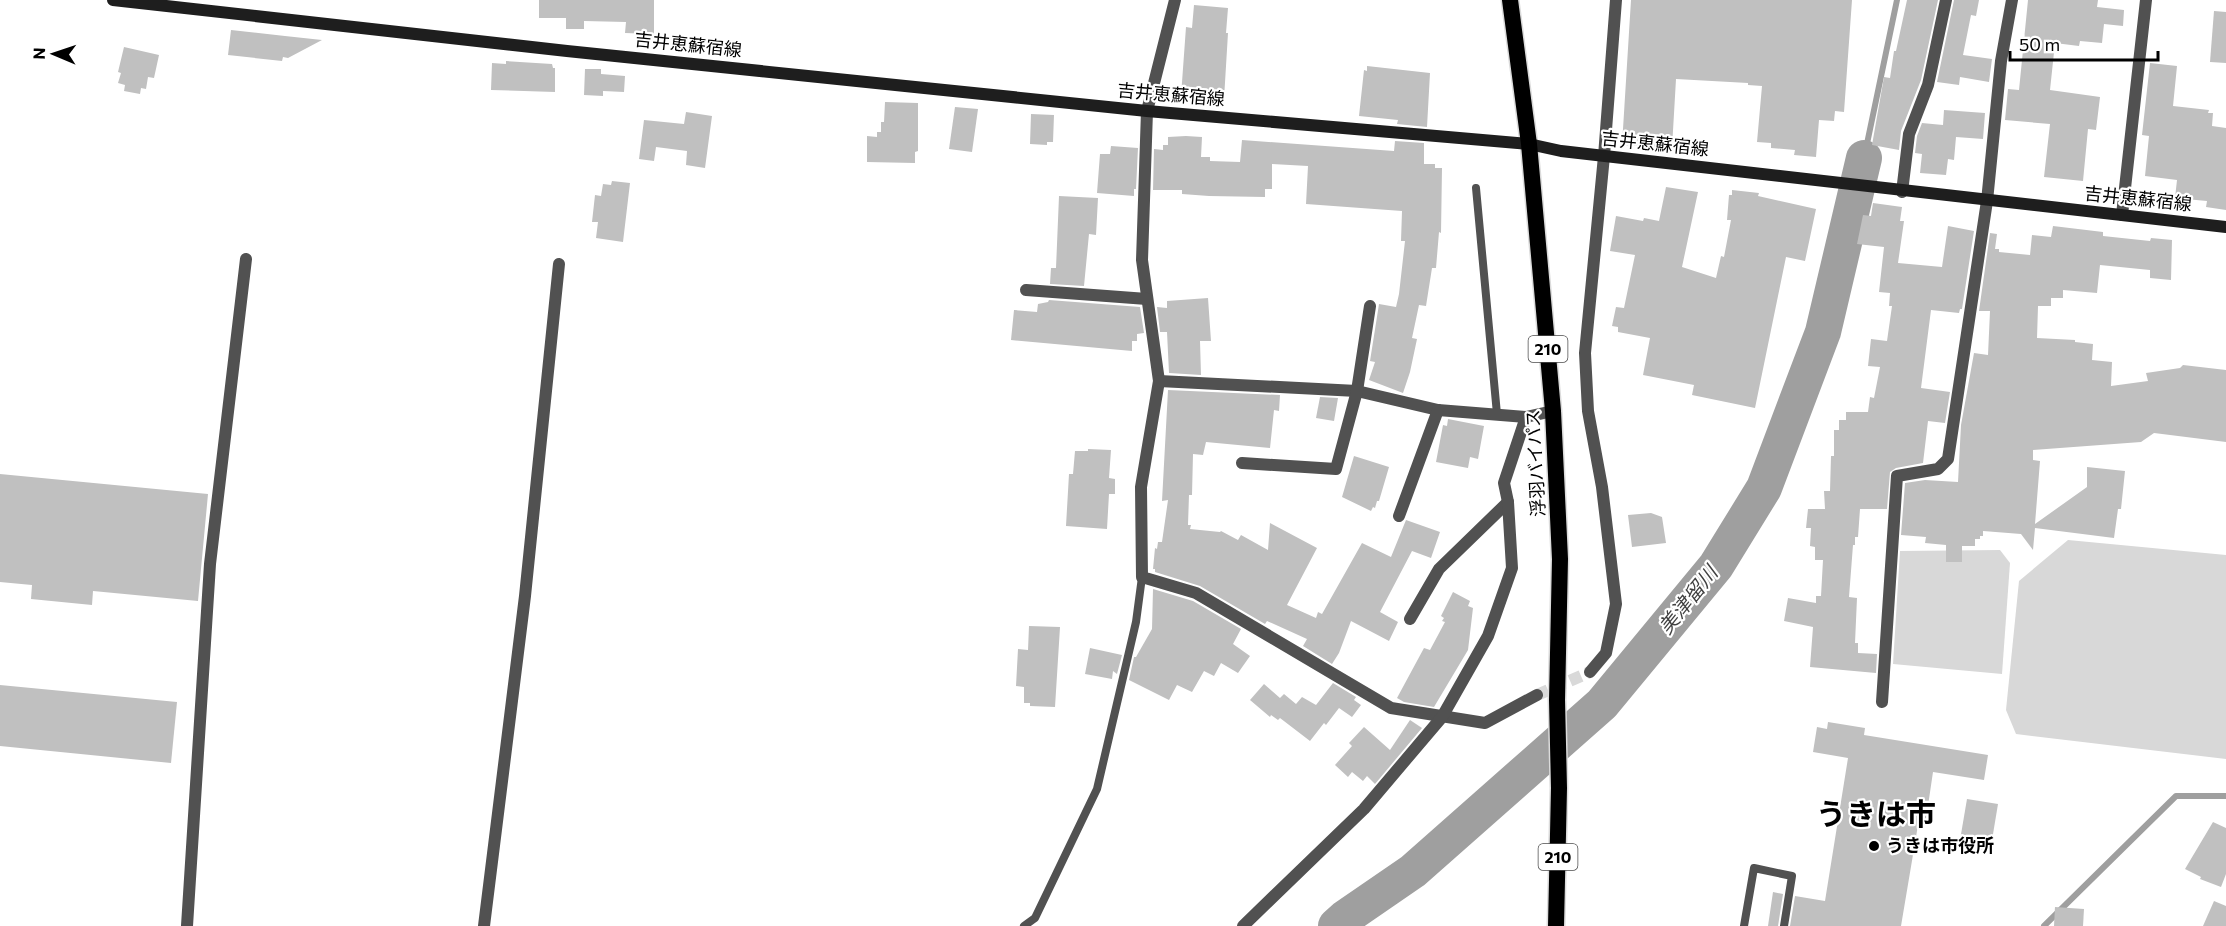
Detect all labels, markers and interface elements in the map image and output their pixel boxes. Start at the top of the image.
north arrow [24,24,84,84]
scale bar [2010,24,2158,62]
street label: 吉井恵蘇宿線 [633,27,743,61]
text: 50 m [2019,33,2060,55]
text: N [29,47,48,60]
street label: 吉井恵蘇宿線 [1116,78,1226,110]
street label: 吉井恵蘇宿線 [1600,126,1710,160]
street label: 吉井恵蘇宿線 [2083,181,2193,215]
road number: 210 [1528,336,1568,362]
street label: 浮羽バイパス [1521,409,1549,517]
water label: 美津留川 [1653,559,1723,638]
district label: うきは市 [1816,794,1936,831]
place label: うきは市役所 [1886,834,1994,856]
marker: うきは市役所 [1867,839,1881,853]
road number: 210 [1538,844,1578,870]

